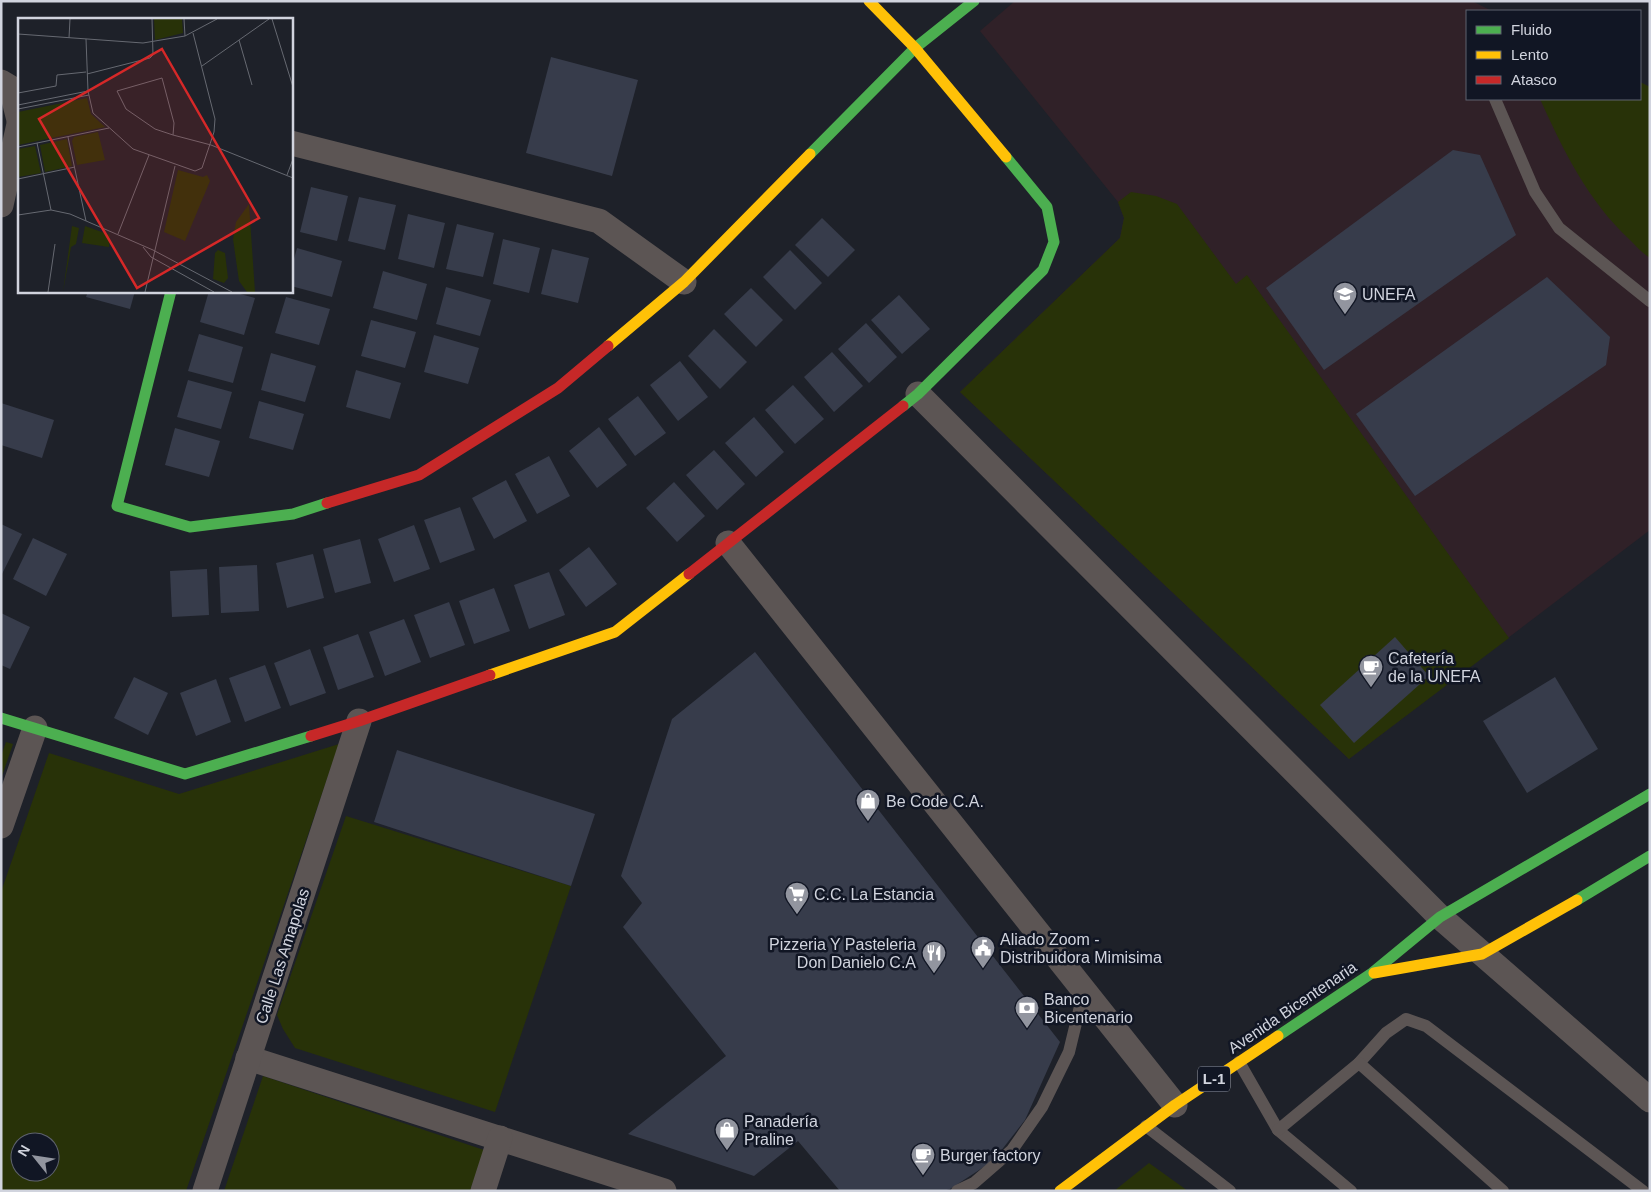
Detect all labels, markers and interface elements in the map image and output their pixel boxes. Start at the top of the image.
legend [1466,10,1641,100]
inset map [18,18,292,292]
text: Fluido [1511,21,1552,38]
text: Lento [1511,46,1549,63]
text: Atasco [1511,71,1557,88]
school or university icon: UNEFA [1332,281,1358,315]
place label: UNEFA [1362,286,1416,303]
place label: Cafetería de la UNEFA [1388,650,1481,685]
cafe icon: Cafetería de la UNEFA [1358,654,1384,688]
shop icon: Be Code C.A. [855,788,881,822]
place label: Be Code C.A. [886,793,984,810]
supermarket icon: C.C. La Estancia [784,881,810,915]
street label: Calle Las Amapolas [253,886,312,1026]
place label: C.C. La Estancia [814,886,934,903]
place label: Aliado Zoom - Distribuidora Mimisima [1000,931,1162,966]
public building icon: Aliado Zoom - Distribuidora Mimisima [970,935,996,969]
place label: Pizzeria Y Pasteleria Don Danielo C.A [769,936,916,971]
restaurant icon: Pizzeria Y Pasteleria Don Danielo C.A [921,940,947,974]
street label: Avenida Bicentenaria [1225,958,1360,1057]
place label: Banco Bicentenario [1044,991,1133,1026]
bank icon: Banco Bicentenario [1014,995,1040,1029]
road number: L-1 [1198,1066,1230,1092]
place label: Panadería Praline [744,1113,818,1148]
shop icon: Panadería Praline [714,1117,740,1151]
north arrow [10,1132,60,1182]
text: N [14,1142,33,1159]
cafe icon: Burger factory [910,1142,936,1176]
place label: Burger factory [940,1147,1040,1164]

